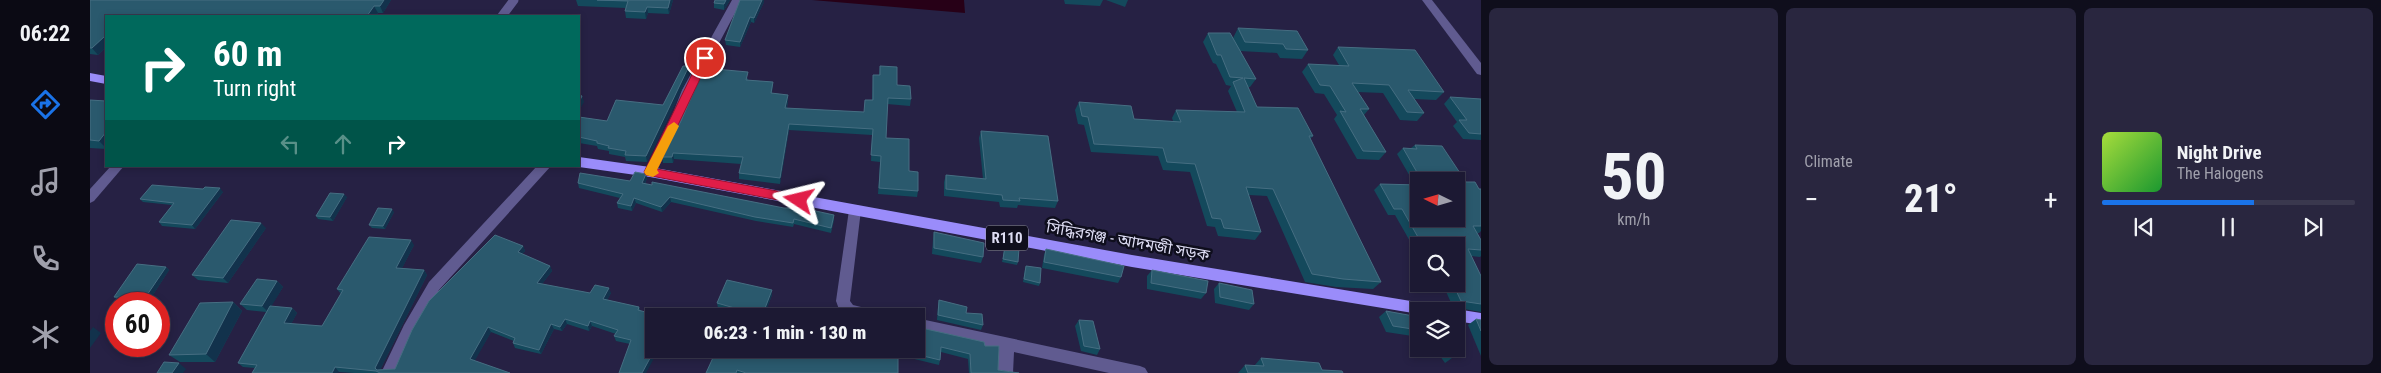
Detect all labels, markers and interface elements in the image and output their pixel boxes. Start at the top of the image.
text: 06:22 [20,21,70,46]
text: 60 m [213,34,282,75]
icon: right [130,35,195,100]
pin [684,37,726,79]
icon: arrive [691,44,719,72]
text: Turn right [213,76,296,101]
icon: directions [28,87,63,122]
icon: left [276,130,304,158]
icon: ahead [329,130,357,158]
icon: right [382,130,410,158]
text: 50 [1601,139,1667,215]
text: Night Drive [2177,141,2262,164]
text: Climate [1804,152,1853,171]
icon: music [28,164,63,199]
text: The Halogens [2177,164,2264,183]
north arrow [1410,172,1465,228]
map controls [1410,172,1465,357]
position arrow [772,173,824,225]
text: 21° [1904,177,1958,221]
text: − [1804,183,1818,216]
text: + [2044,183,2058,216]
text: km/h [1617,210,1650,229]
icon: previous [2130,213,2158,241]
icon: pause [2214,213,2242,241]
icon: next [2299,213,2327,241]
street label: সিদ্ধিরগঞ্জ - আদমজী সড়ক [1044,217,1212,265]
road number: R110 [986,226,1028,250]
button: search [1410,237,1465,292]
icon: phone [28,241,63,276]
speed limit sign: 60 [105,292,170,357]
button: layers [1410,302,1465,357]
icon: climate [28,317,63,352]
text: 06:23 · 1 min · 130 m [704,321,866,344]

